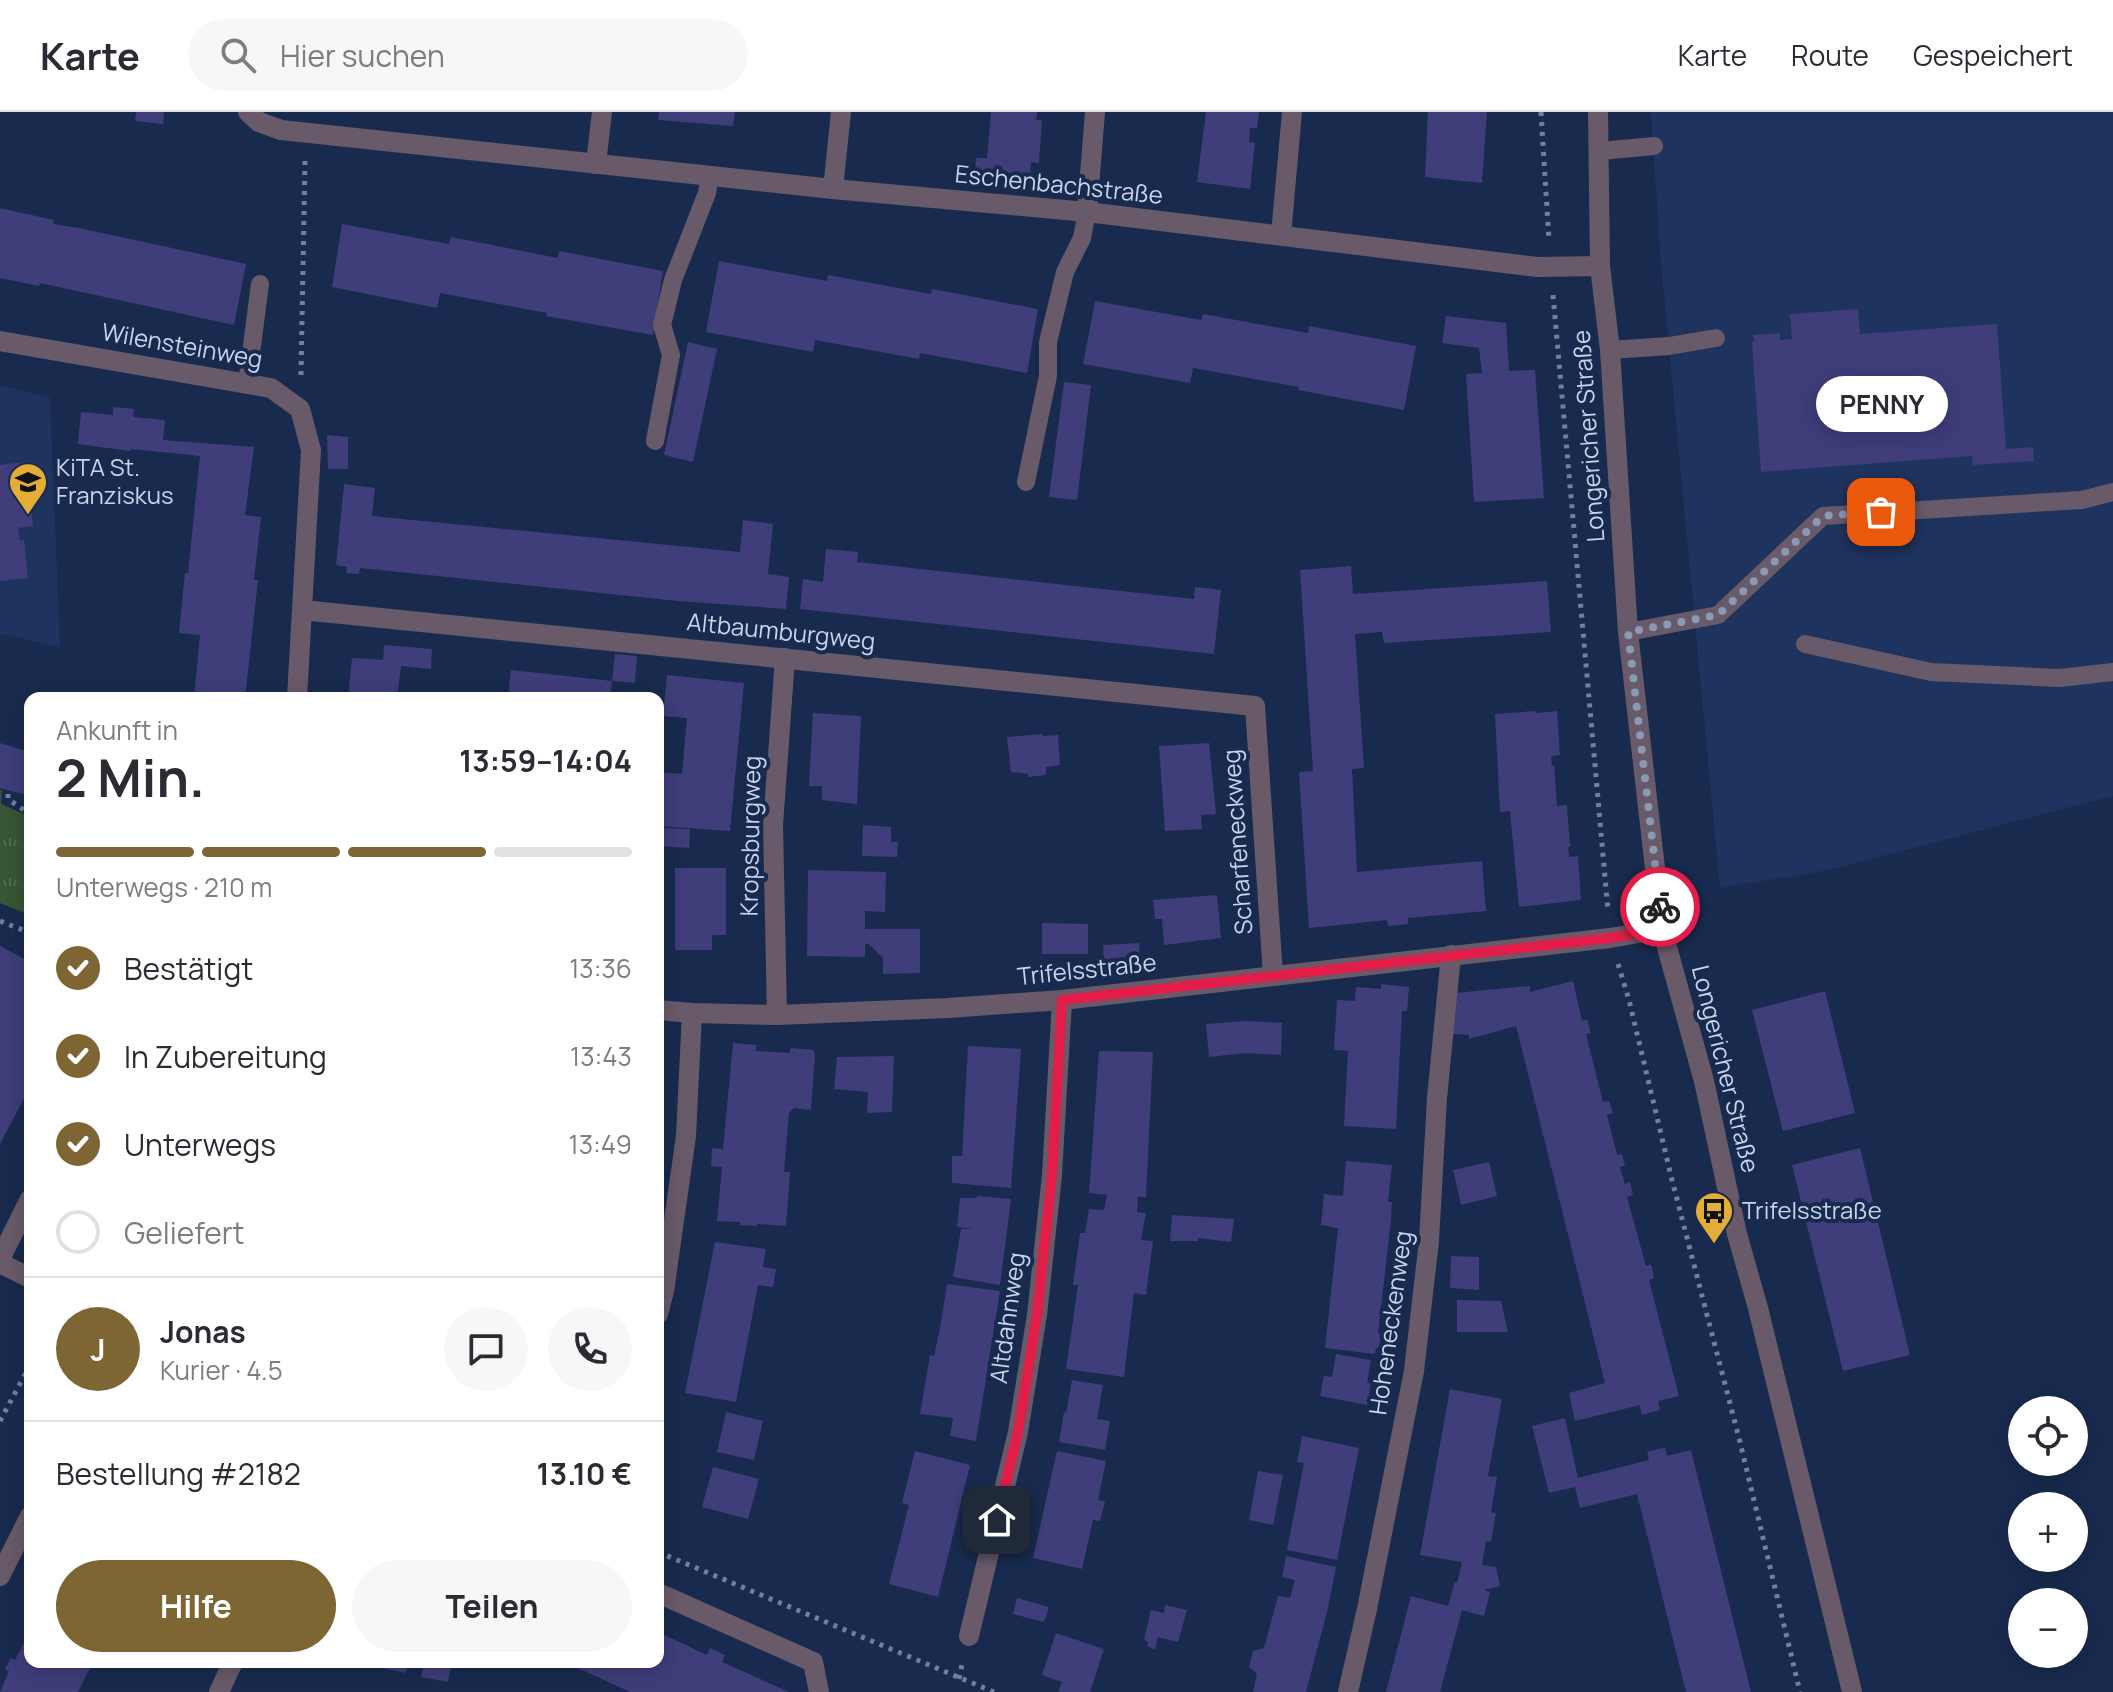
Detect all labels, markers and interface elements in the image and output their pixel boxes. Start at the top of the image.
search box [188,19,748,91]
text: Karte [40,29,140,81]
icon: search [216,33,260,77]
text: Hier suchen [280,35,445,76]
text: Karte [1678,36,1747,74]
text: Route [1791,36,1869,74]
text: Gespeichert [1913,36,2073,74]
street label: Eschenbachstraße [954,156,1165,211]
street label: Wilensteinweg [99,314,265,375]
street label: Longericher Straße [1564,329,1611,543]
callout: PENNY [1815,376,1947,432]
text: PENNY [1839,386,1925,422]
place label: KiTA St. Franziskus [56,450,174,511]
school or university icon: KiTA St. Franziskus [7,461,49,516]
pin [1847,478,1915,546]
icon: bag [1859,490,1903,534]
street label: Altbaumburgweg [685,604,877,657]
text: Ankunft in [56,712,178,748]
text: 13:59–14:04 [459,740,632,781]
text: 2 Min. [56,742,205,813]
street label: Scharfeneckweg [1214,748,1259,936]
street label: Kropsburgweg [732,755,767,917]
courier [1620,867,1700,947]
text: Unterwegs · 210 m [56,869,272,905]
icon: bike [1638,885,1682,929]
street label: Trifelsstraße [1016,945,1158,992]
icon: check [56,946,100,990]
text: Bestätigt [124,948,253,989]
text: 13:36 [569,950,632,986]
street label: Longericher Straße [1685,962,1768,1176]
icon: check [56,1034,100,1078]
text: In Zubereitung [124,1036,327,1077]
text: 13:43 [570,1038,632,1074]
icon: check [56,1122,100,1166]
text: Unterwegs [124,1124,276,1165]
text: 13:49 [569,1126,632,1162]
bus stop icon: Trifelsstraße [1693,1190,1735,1245]
place label: Trifelsstraße [1742,1193,1882,1226]
text: Geliefert [124,1212,245,1253]
street label: Hoheneckenweg [1360,1228,1419,1417]
street label: Altdahnweg [981,1250,1032,1386]
button: chat [444,1307,528,1391]
button: phone [548,1307,632,1391]
text: Jonas [160,1311,246,1352]
text: J [90,1329,106,1370]
text: Kurier · 4.5 [160,1352,283,1388]
map controls [2008,1396,2088,1668]
button: locate [2008,1396,2088,1476]
text: Bestellung #2182 [56,1453,301,1494]
text: 13.10 € [537,1453,632,1494]
pin [963,1486,1031,1554]
button: + [2008,1492,2088,1572]
icon: home [975,1498,1019,1542]
button: Hilfe [56,1560,336,1652]
button: Teilen [352,1560,632,1652]
button: − [2008,1588,2088,1668]

